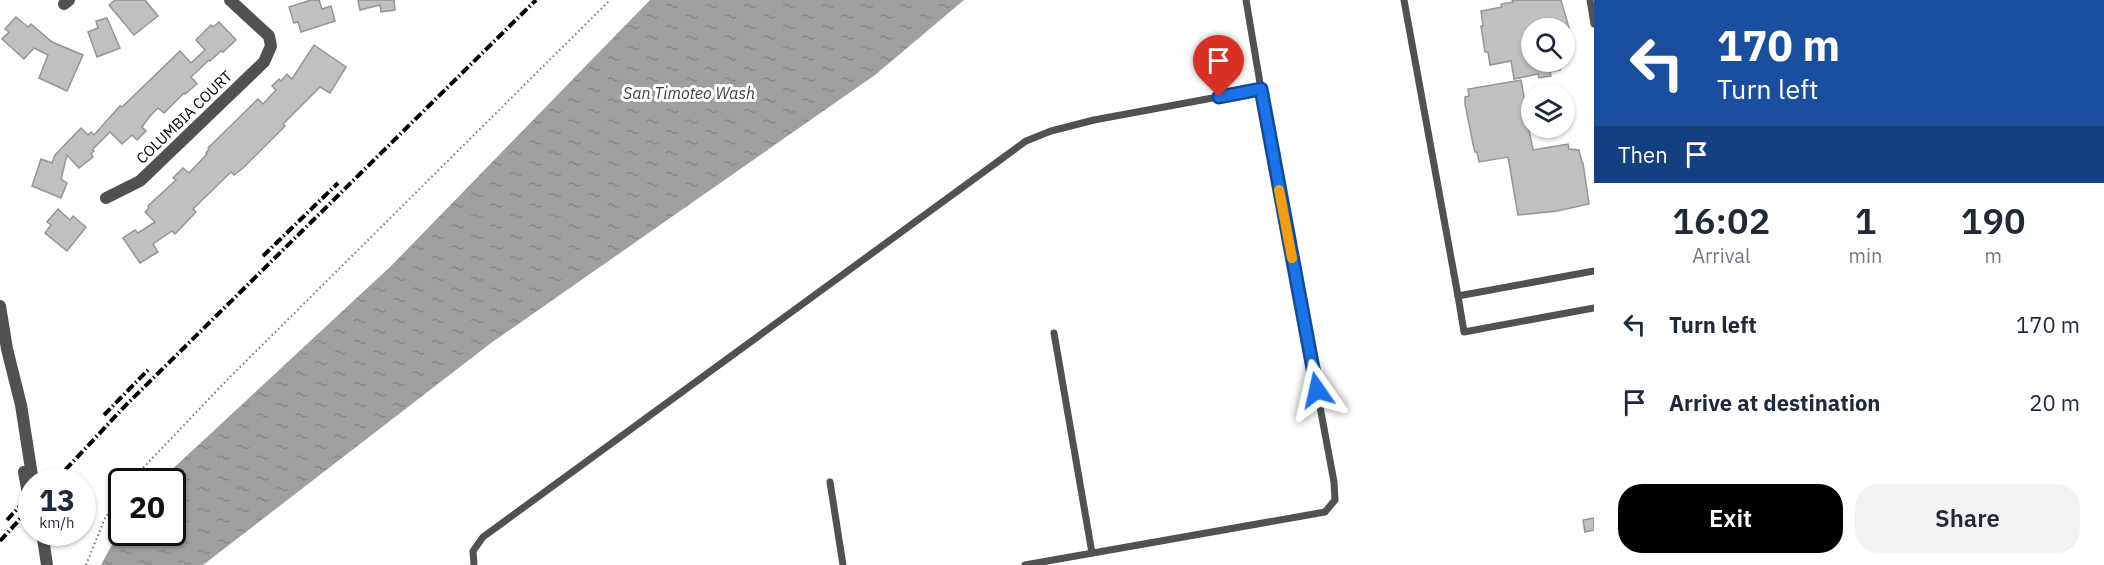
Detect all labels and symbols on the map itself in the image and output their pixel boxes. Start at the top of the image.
pin [1193,35,1244,97]
street label: COLUMBIA COURT [132,66,236,168]
water label: San Timoteo Wash [623,83,755,103]
position arrow [1285,358,1349,422]
speed limit sign: 20 [108,468,186,546]

